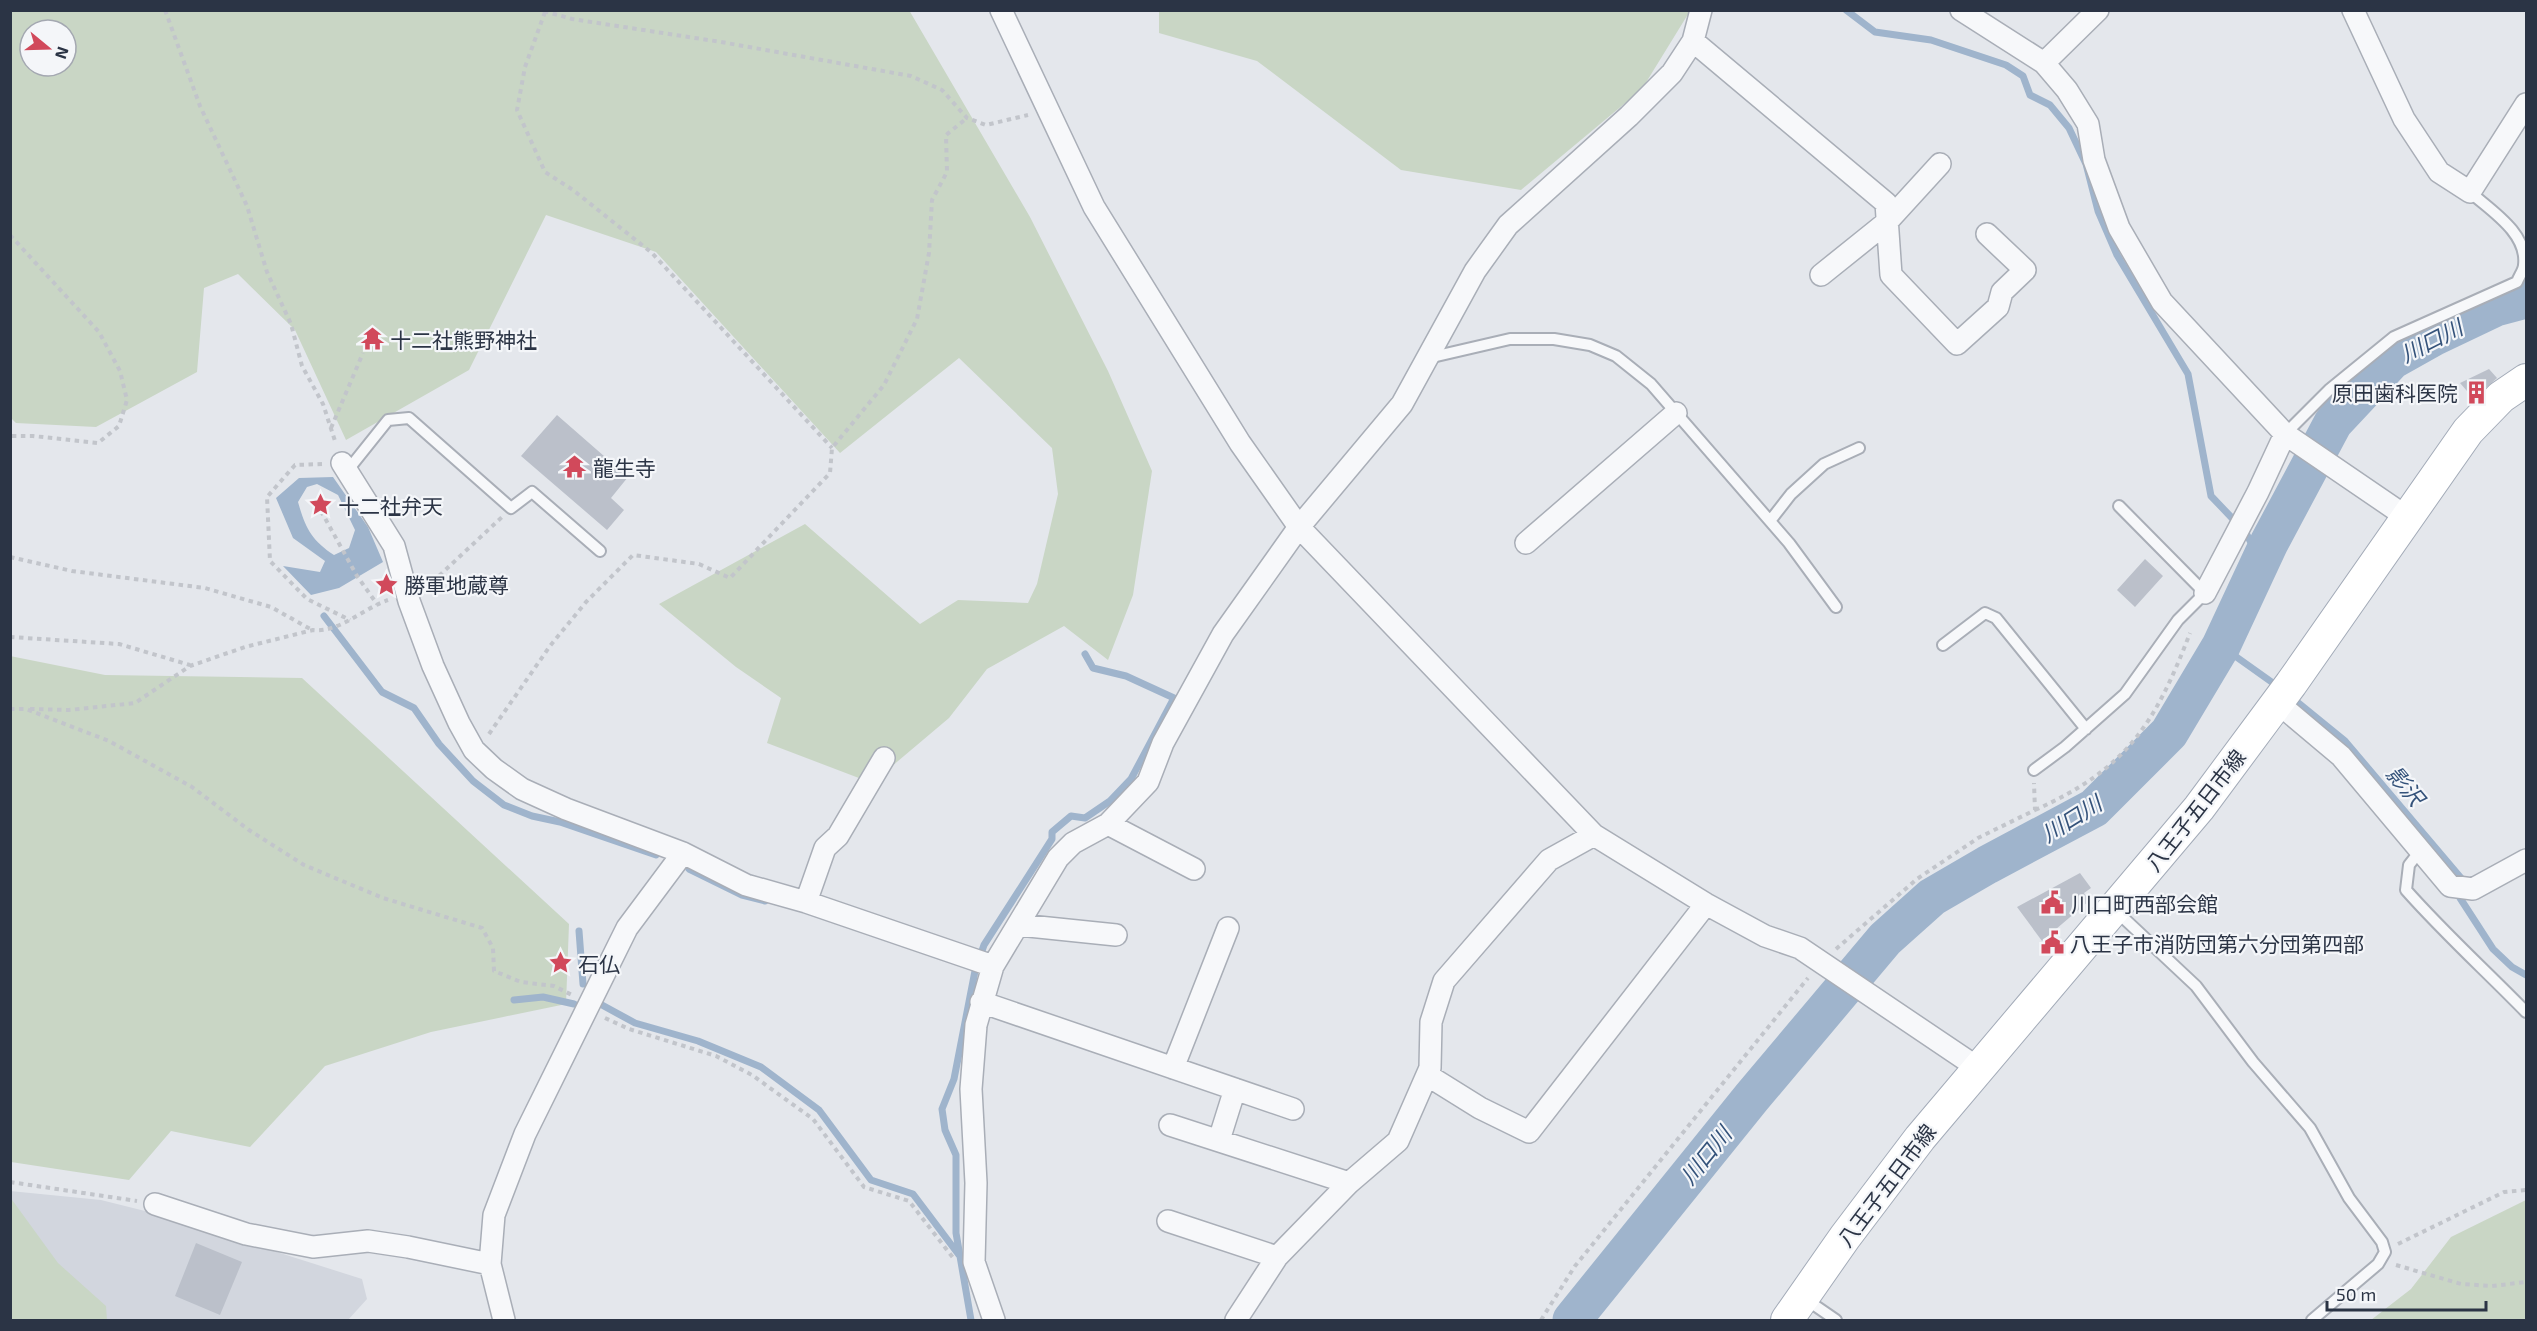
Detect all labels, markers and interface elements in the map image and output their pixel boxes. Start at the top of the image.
north arrow [18,18,78,78]
text: N [52,44,74,62]
water label: 川口川 [2396,313,2468,367]
temple icon: 十二社熊野神社 [359,326,385,352]
place label: 十二社熊野神社 [390,327,537,352]
building icon: 原田歯科医院 [2463,379,2489,405]
place label: 原田歯科医院 [2332,380,2458,405]
temple icon: 龍生寺 [562,454,588,480]
place label: 龍生寺 [593,455,656,480]
place icon: 十二社弁天 [307,492,333,518]
place label: 十二社弁天 [338,493,443,518]
place icon: 勝軍地蔵尊 [373,571,399,597]
place label: 勝軍地蔵尊 [404,572,509,597]
street label: 八王子五日市線 [2140,744,2250,876]
water label: 影沢 [2382,760,2432,813]
water label: 川口川 [2036,788,2108,847]
public building icon: 川口町西部会館 [2040,890,2066,916]
place label: 川口町西部会館 [2071,891,2218,916]
public building icon: 八王子市消防団第六分団第四部 [2039,930,2065,956]
place label: 八王子市消防団第六分団第四部 [2070,931,2364,956]
place icon: 石仏 [547,950,573,976]
place label: 石仏 [578,951,620,976]
street label: 八王子五日市線 [1832,1119,1940,1251]
water label: 川口川 [1674,1120,1737,1189]
scale bar [2327,1274,2486,1312]
text: 50 m [2336,1283,2376,1305]

